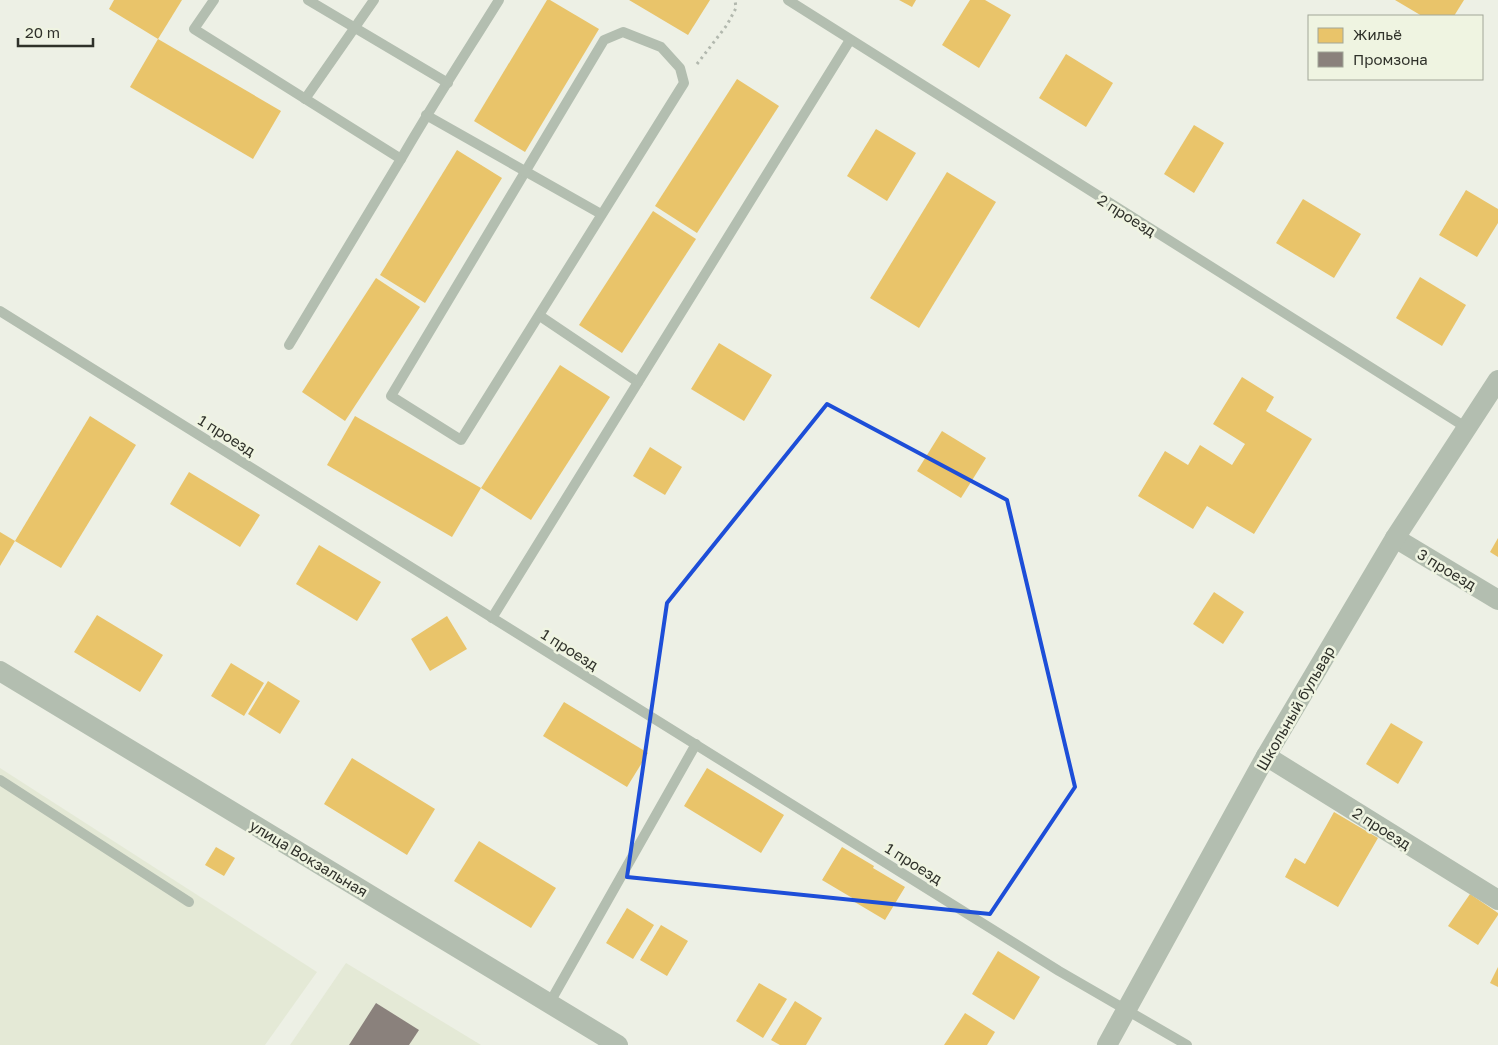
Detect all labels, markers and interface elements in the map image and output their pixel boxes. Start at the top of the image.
scale bar [18,15,92,47]
legend [1308,15,1483,80]
text: 20 m [25,23,60,41]
text: Жильё [1353,25,1402,43]
text: Промзона [1353,50,1428,68]
street label: 2 проезд [1095,190,1159,240]
street label: 1 проезд [195,410,259,460]
street label: 3 проезд [1414,544,1480,594]
street label: 1 проезд [538,624,602,674]
street label: Школьный бульвар [1252,642,1338,774]
street label: 2 проезд [1350,803,1414,853]
street label: улица Вокзальная [247,816,371,900]
street label: 1 проезд [882,838,946,888]

